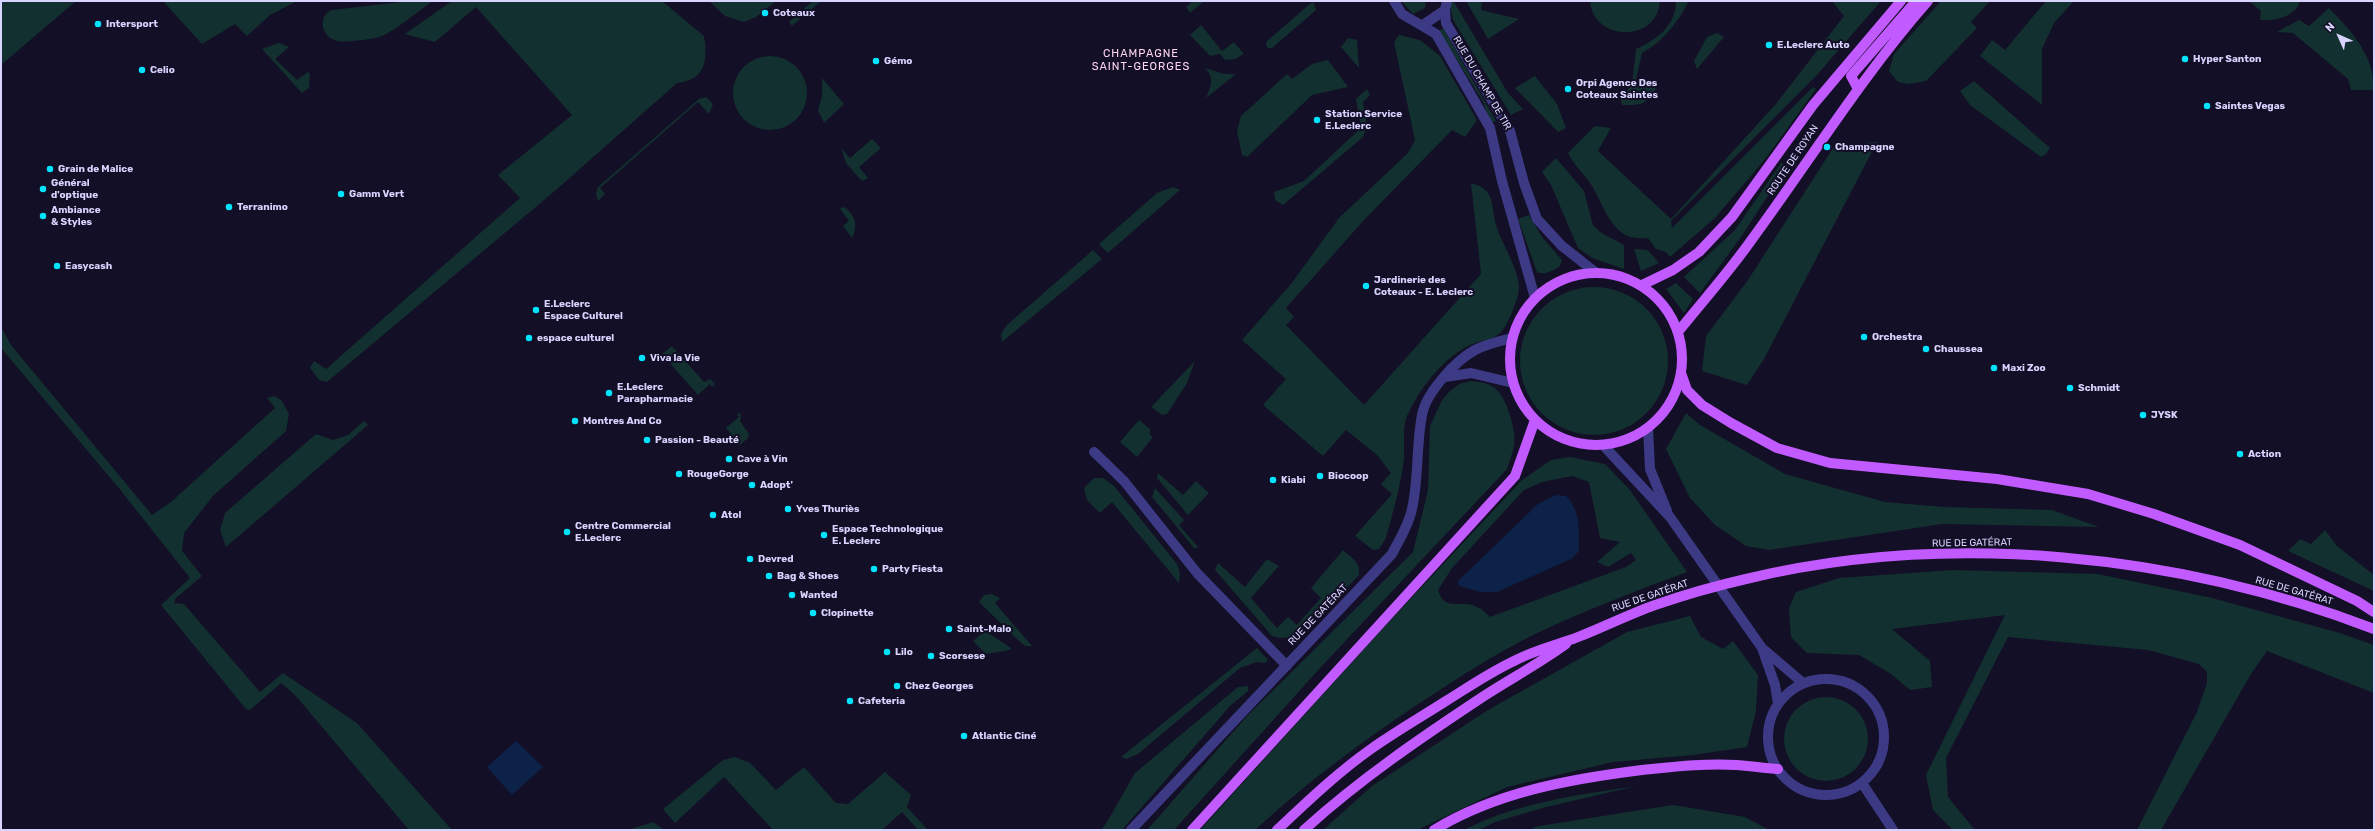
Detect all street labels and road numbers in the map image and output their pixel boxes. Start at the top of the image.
street label: RUE DU CHAMP DE TIR [1450,34,1514,132]
street label: ROUTE DE ROYAN [1765,122,1821,198]
street label: RUE DE GATÉRAT [1932,536,2012,550]
street label: RUE DE GATÉRAT [2254,574,2334,608]
street label: RUE DE GATÉRAT [1610,577,1690,615]
street label: RUE DE GATÉRAT [1286,582,1350,648]

